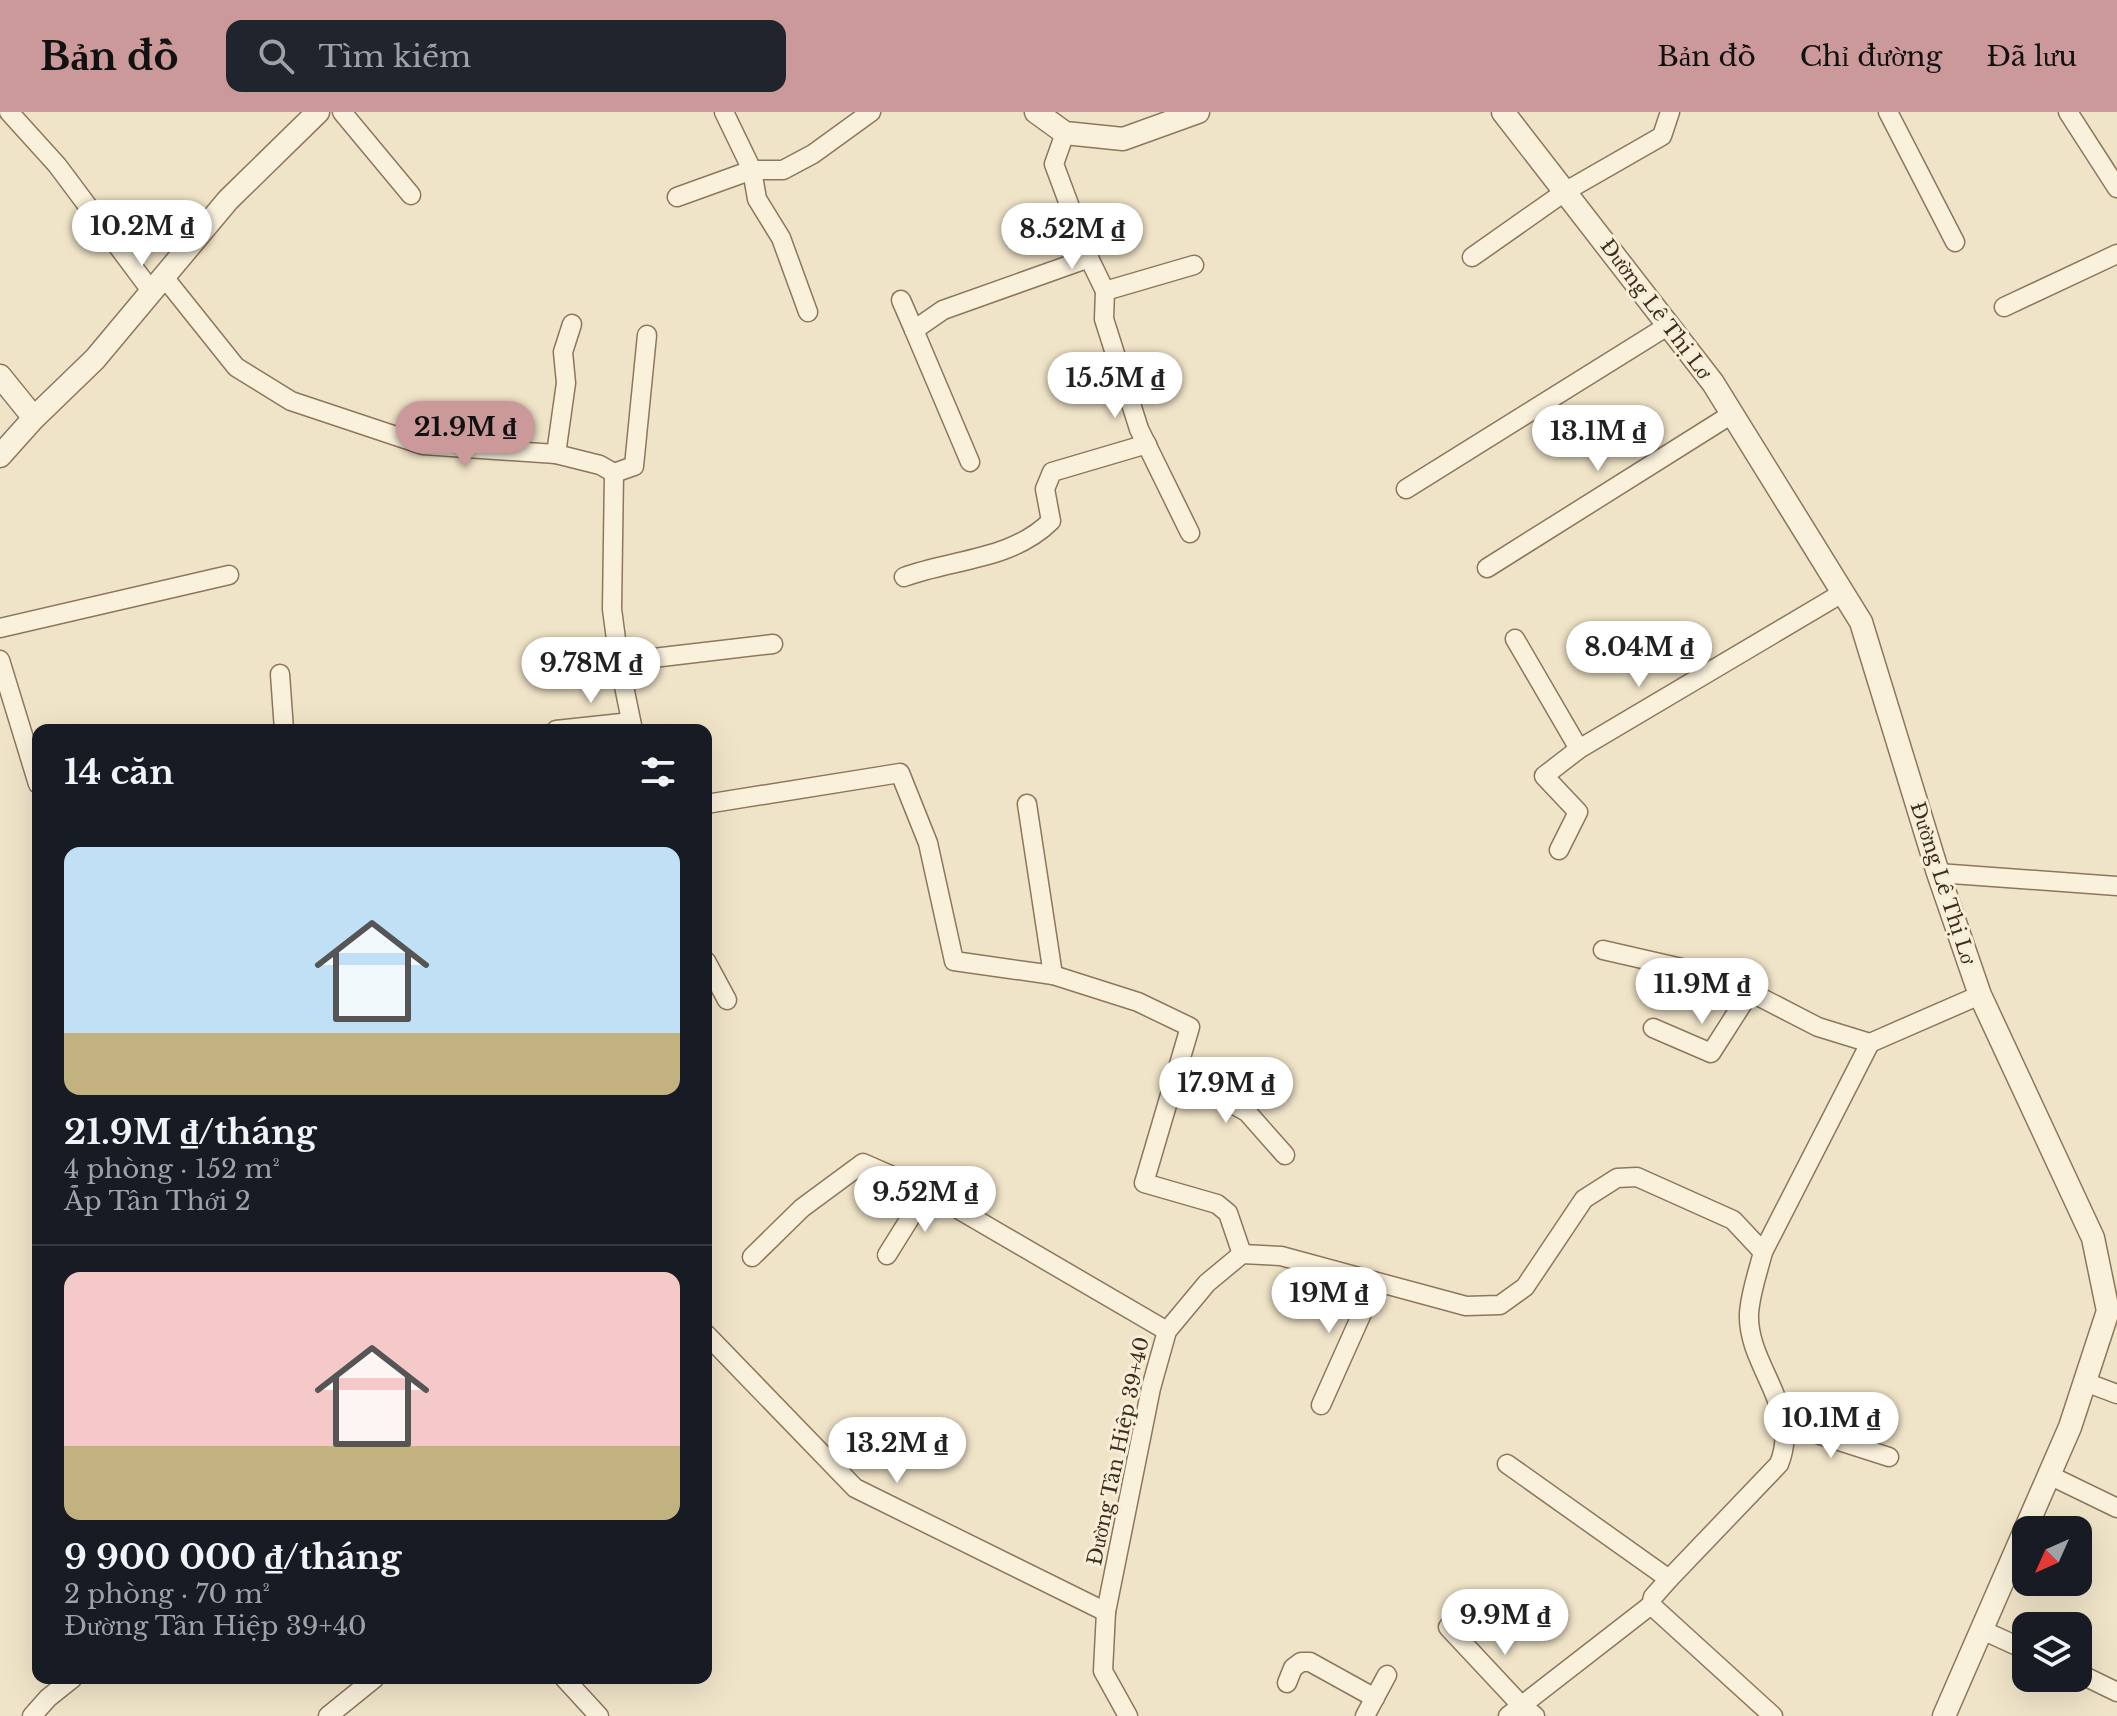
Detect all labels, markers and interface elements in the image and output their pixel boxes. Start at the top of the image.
search box [226,20,786,92]
text: Bản đồ [40,33,178,80]
icon: search [254,34,298,78]
text: Tìm kiếm [318,38,471,75]
text: Bản đồ [1657,39,1756,74]
text: Chỉ đường [1800,39,1942,74]
text: Đã lưu [1986,39,2077,74]
pin: 10.2M ₫ [68,200,216,268]
pin: 8.52M ₫ [998,203,1146,271]
text: 10.2M ₫ [90,210,194,242]
text: 8.52M ₫ [1019,213,1125,245]
street label: Đường Lê Thị Lơ [1596,234,1717,384]
pin: 15.5M ₫ [1041,352,1189,420]
text: 15.5M ₫ [1065,362,1165,394]
pin: 21.9M ₫ [391,401,539,469]
pin: 13.1M ₫ [1524,405,1672,473]
text: 21.9M ₫ [414,411,516,443]
text: 13.1M ₫ [1550,415,1646,447]
pin: 8.04M ₫ [1565,621,1713,689]
text: 8.04M ₫ [1584,631,1694,663]
pin: 9.78M ₫ [517,637,665,705]
text: 9.78M ₫ [539,647,643,679]
icon: filters [636,750,680,794]
text: 14 căn [64,751,174,793]
street label: Đường Lê Thị Lơ [1905,799,1981,967]
icon: home [300,899,444,1043]
pin: 11.9M ₫ [1628,958,1776,1026]
text: 11.9M ₫ [1654,968,1750,1000]
pin: 17.9M ₫ [1152,1057,1300,1125]
text: 17.9M ₫ [1177,1067,1275,1099]
text: 21.9M ₫/tháng [64,1111,317,1153]
text: 4 phòng · 152 m² [64,1153,280,1185]
pin: 9.52M ₫ [851,1166,999,1234]
text: 9.52M ₫ [872,1176,978,1208]
text: Ấp Tân Thới 2 [64,1185,251,1217]
pin: 19M ₫ [1273,1267,1385,1335]
text: 19M ₫ [1290,1277,1368,1309]
icon: home [300,1324,444,1468]
street label: Đường Tân Hiệp 39+40 [1082,1335,1154,1567]
pin: 10.1M ₫ [1757,1392,1905,1460]
text: 10.1M ₫ [1782,1402,1880,1434]
pin: 13.2M ₫ [823,1417,971,1485]
text: 13.2M ₫ [846,1427,948,1459]
north arrow [2012,1516,2092,1596]
map controls [2012,1516,2092,1692]
text: 9 900 000 ₫/tháng [64,1536,401,1578]
text: 2 phòng · 70 m² [64,1578,270,1610]
pin: 9.9M ₫ [1440,1589,1570,1657]
text: 9.9M ₫ [1459,1599,1551,1631]
text: Đường Tân Hiệp 39+40 [64,1610,367,1642]
button: layers [2012,1612,2092,1692]

